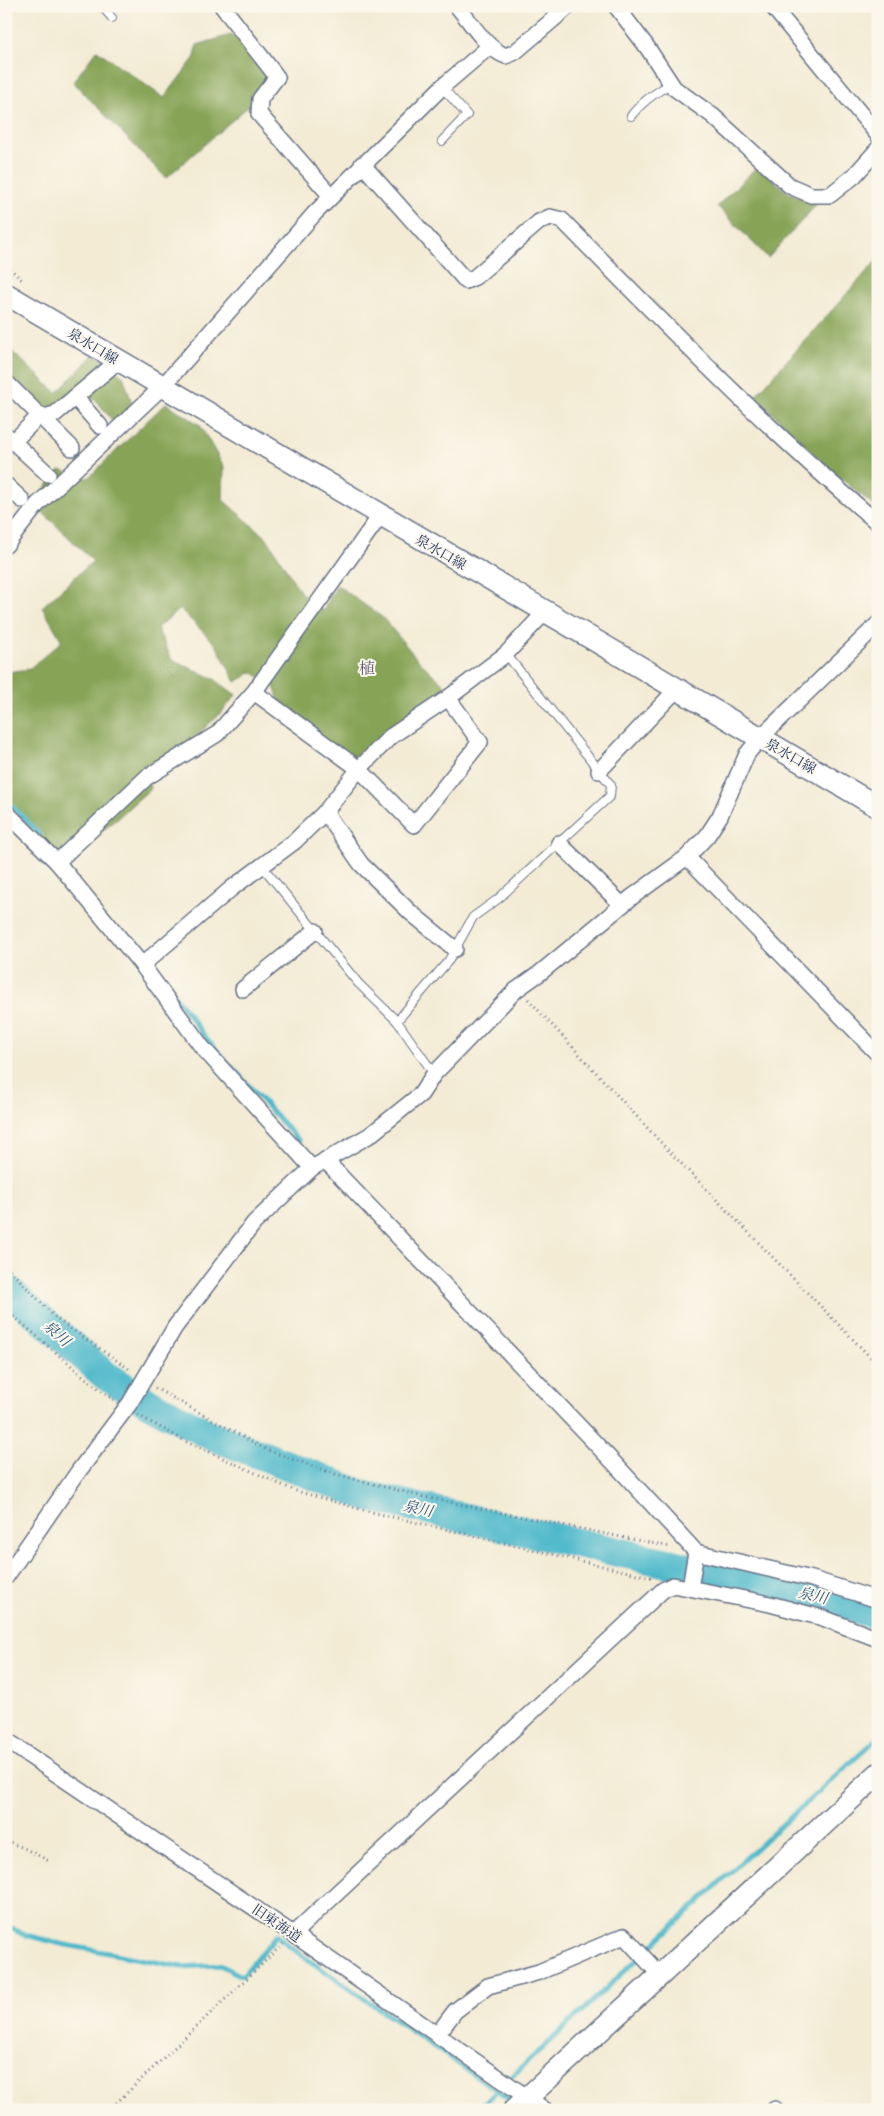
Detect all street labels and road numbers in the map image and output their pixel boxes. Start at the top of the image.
street label: 泉水口線 [64,324,122,368]
street label: 泉水口線 [412,530,470,574]
street label: 泉水口線 [762,734,820,778]
street label: 旧東海道 [249,1900,305,1946]

